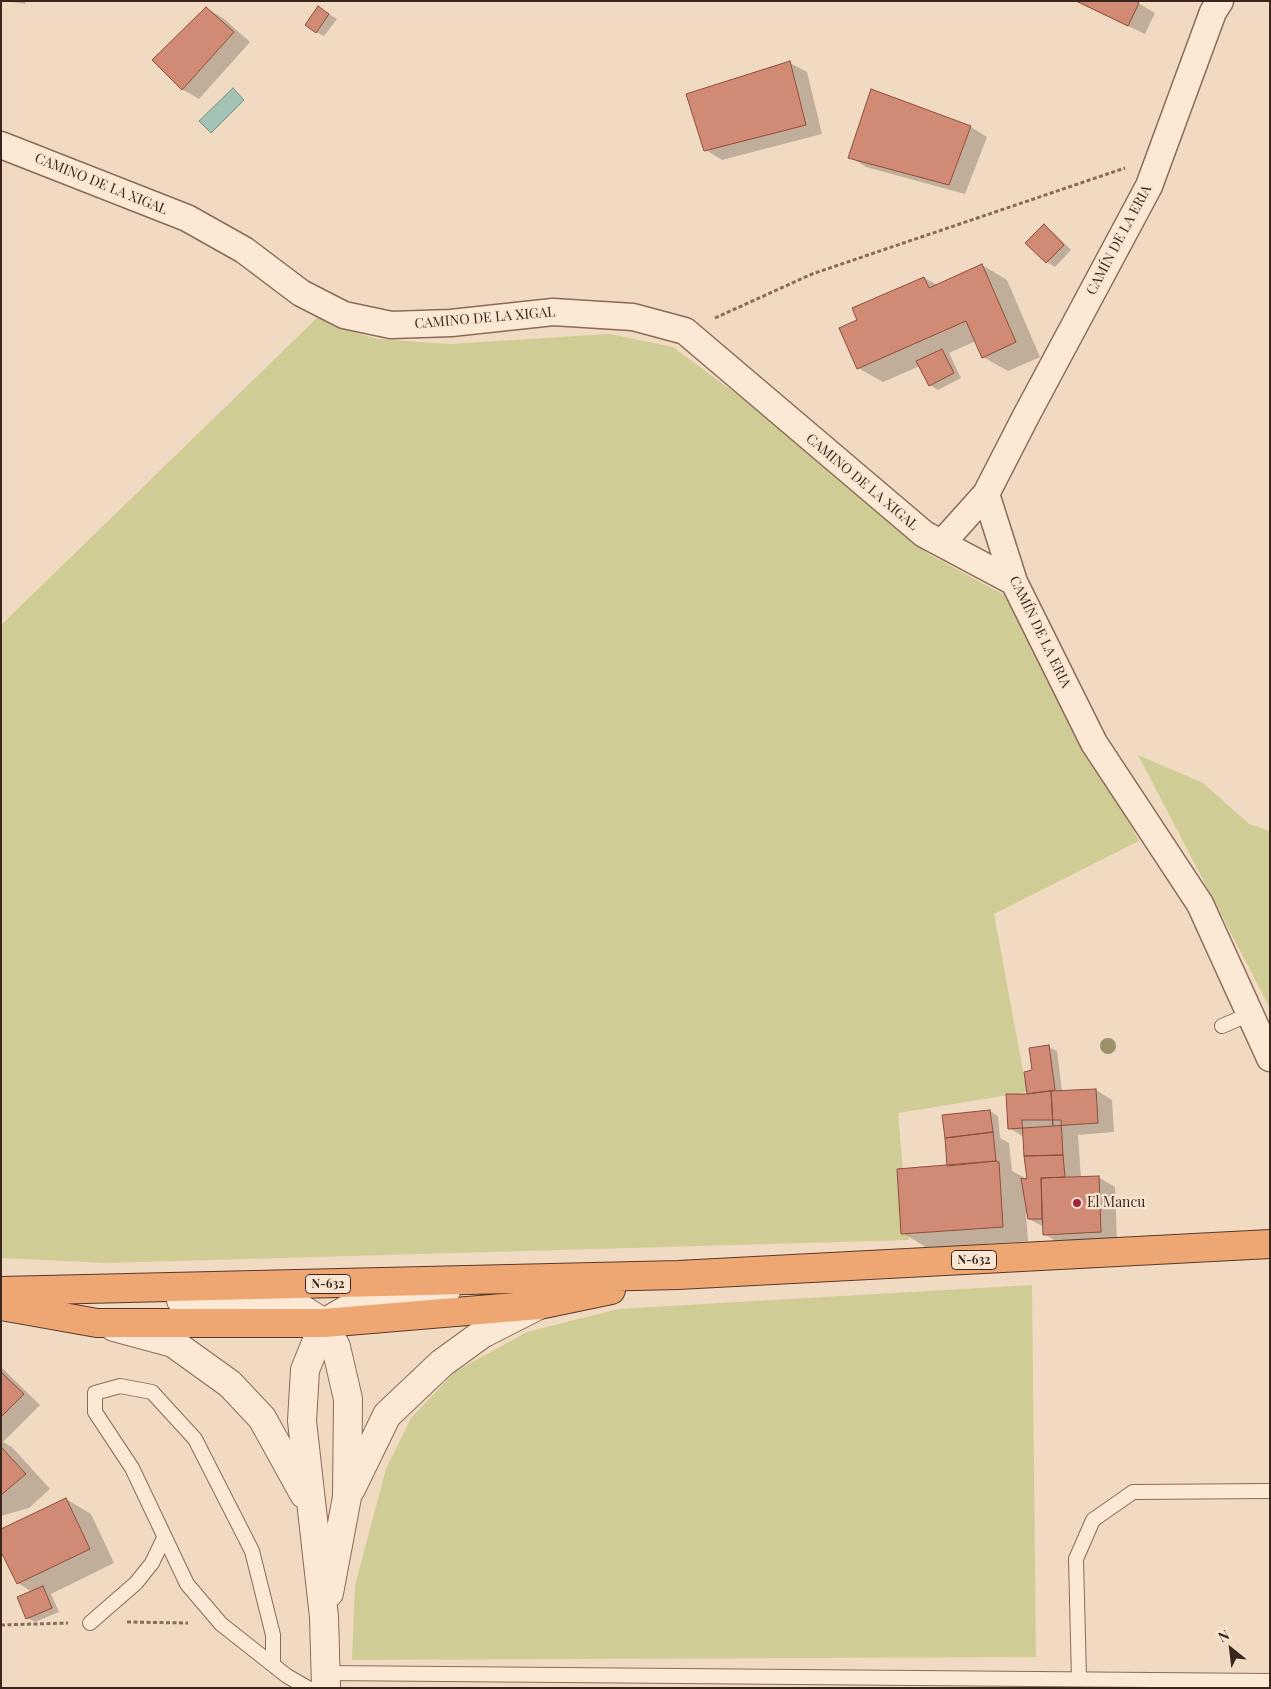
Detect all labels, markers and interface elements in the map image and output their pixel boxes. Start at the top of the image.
street label: CAMINO DE LA XIGAL [32,150,170,218]
street label: CAMÍN DE LA ERIA [1083,182,1155,298]
street label: CAMINO DE LA XIGAL [414,303,556,333]
street label: CAMINO DE LA XIGAL [802,430,922,534]
street label: CAMÍN DE LA ERIA [1006,573,1074,691]
place label: El Mancu [1087,1195,1145,1211]
marker: El Mancu [1071,1197,1083,1209]
road number: N-632 [952,1250,996,1270]
road number: N-632 [306,1274,350,1294]
north arrow [1206,1624,1256,1674]
text: N [1214,1625,1233,1646]

